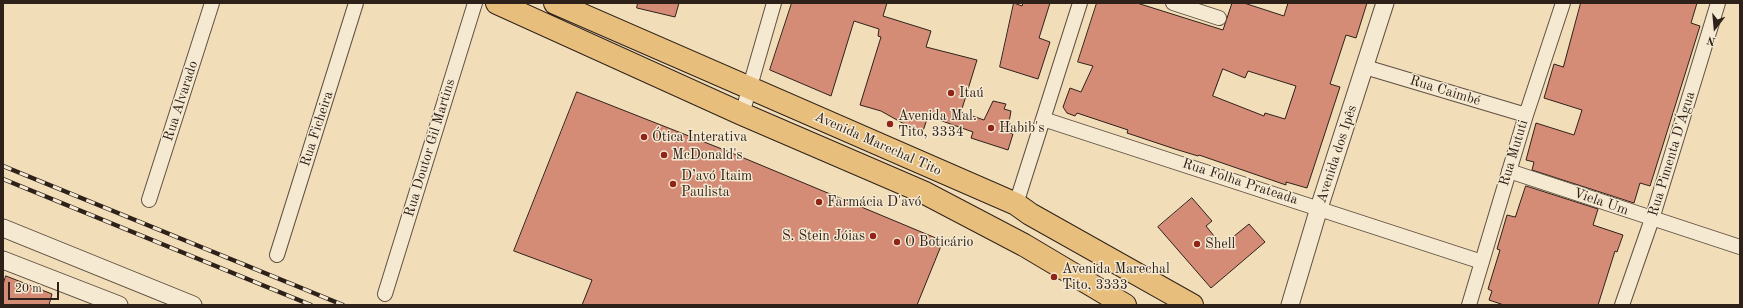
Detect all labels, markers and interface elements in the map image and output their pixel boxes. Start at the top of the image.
north arrow [1695,8,1735,48]
text: N [1706,34,1717,46]
street label: Rua Alvarado [160,59,202,143]
street label: Rua Caimbé [1408,72,1482,110]
street label: Rua Doutor Gil Martins [401,77,459,219]
place label: Itaú [959,85,984,101]
marker: Itaú [946,88,956,98]
street label: Rua Ficheira [297,89,337,169]
street label: Rua Pimenta D'Água [1645,90,1699,218]
street label: Avenida dos Ipês [1313,103,1361,205]
street label: Avenida Marechal Tito [812,108,944,180]
place label: Avenida Mal. Tito, 3334 [898,108,977,140]
street label: Rua Mututi [1496,118,1532,188]
marker: Avenida Mal. Tito, 3334 [885,119,895,129]
place label: Habib's [999,120,1044,136]
marker: Habib's [986,123,996,133]
place label: Ótica Interativa [652,129,747,145]
marker: Ótica Interativa [639,132,649,142]
place label: McDonald's [672,147,743,163]
marker: McDonald's [659,150,669,160]
street label: Rua Folha Prateada [1180,155,1300,209]
place label: D’avó Itaim Paulista [681,168,752,200]
marker: D’avó Itaim Paulista [668,179,678,189]
street label: Viela Um [1571,185,1631,219]
place label: Farmácia D'avó [827,194,921,210]
marker: Farmácia D'avó [814,197,824,207]
place label: S. Stein Jóias [782,228,865,244]
marker: S. Stein Jóias [868,231,878,241]
place label: O Boticário [905,234,973,250]
place label: Shell [1205,236,1235,252]
marker: O Boticário [892,237,902,247]
marker: Shell [1192,239,1202,249]
place label: Avenida Marechal Tito, 3333 [1062,261,1170,294]
marker: Avenida Marechal Tito, 3333 [1049,272,1059,282]
scale bar [10,274,61,300]
text: 20 m [15,283,42,295]

